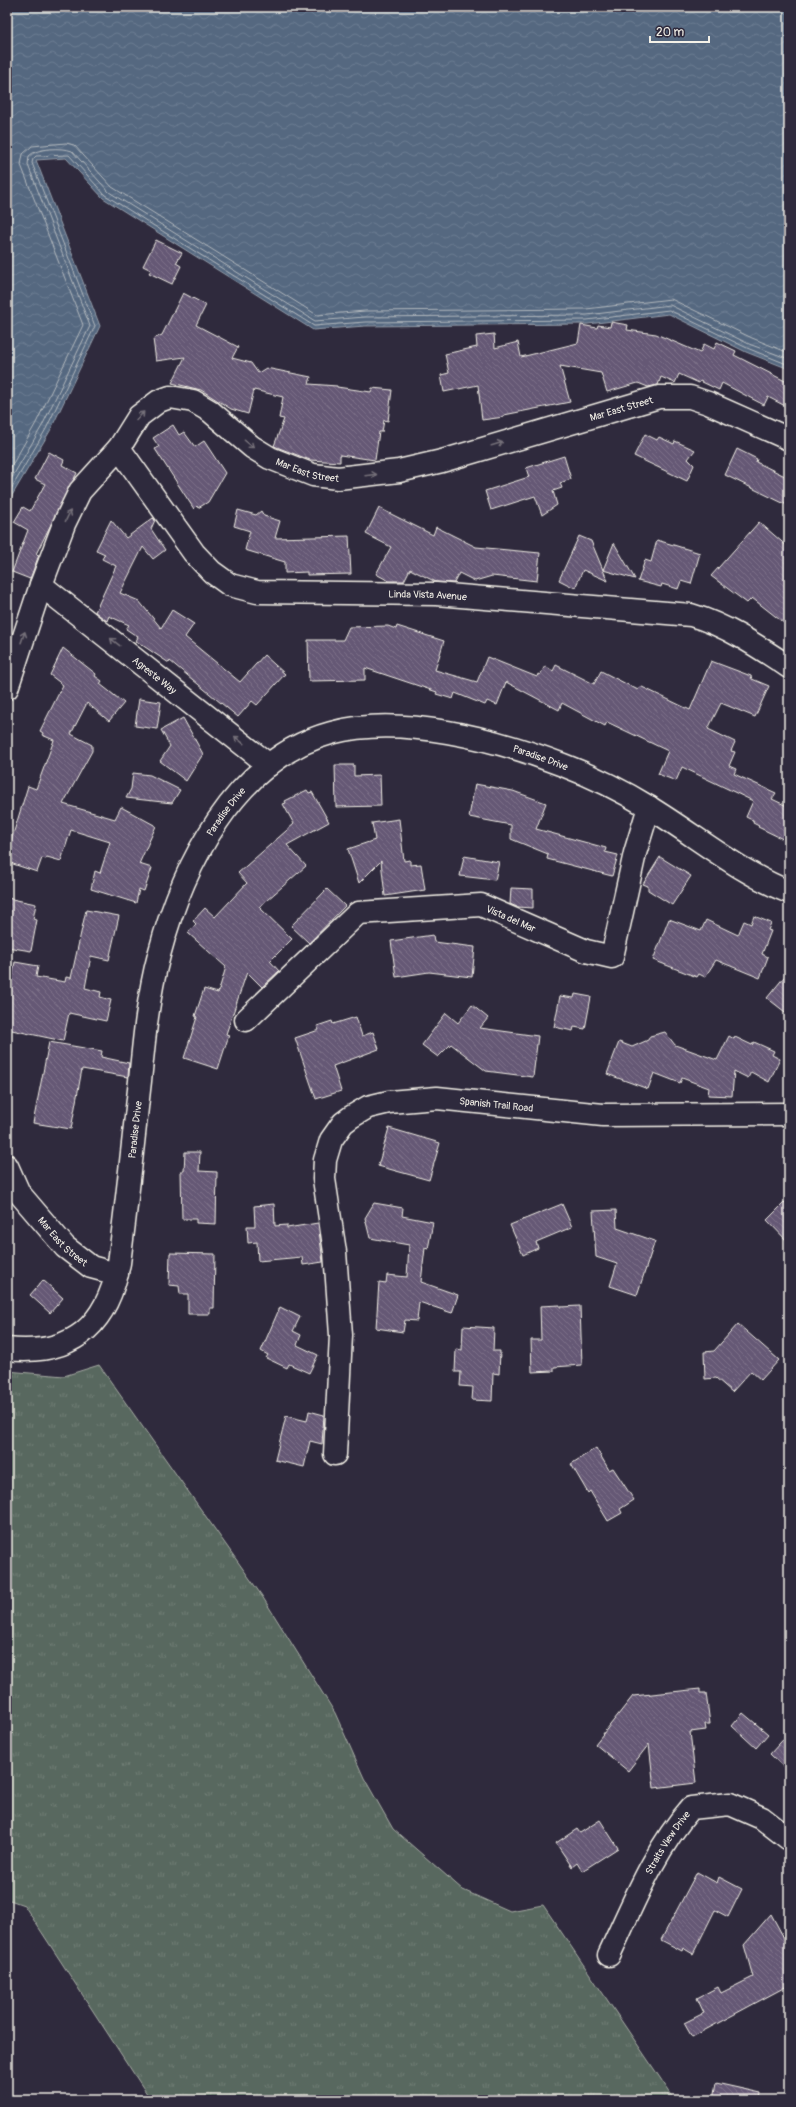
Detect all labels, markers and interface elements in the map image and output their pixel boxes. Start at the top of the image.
scale bar [650,18,709,44]
text: 20 m [656,25,685,40]
street label: Mar East Street [588,394,655,424]
one-way arrow [135,411,145,421]
one-way arrow [243,440,254,449]
one-way arrow [490,440,503,447]
street label: Mar East Street [274,456,340,485]
one-way arrow [364,471,377,479]
one-way arrow [65,510,72,522]
street label: Linda Vista Avenue [388,588,467,604]
one-way arrow [20,631,27,644]
one-way arrow [109,638,120,647]
street label: Agreste Way [130,655,179,697]
one-way arrow [233,736,244,745]
street label: Paradise Drive [511,743,570,773]
street label: Paradise Drive [204,785,248,838]
street label: Vista del Mar [484,903,538,935]
street label: Spanish Trail Road [459,1095,534,1115]
street label: Paradise Drive [126,1100,145,1159]
street label: Mar East Street [35,1215,90,1270]
street label: Straits View Drive [643,1809,693,1877]

